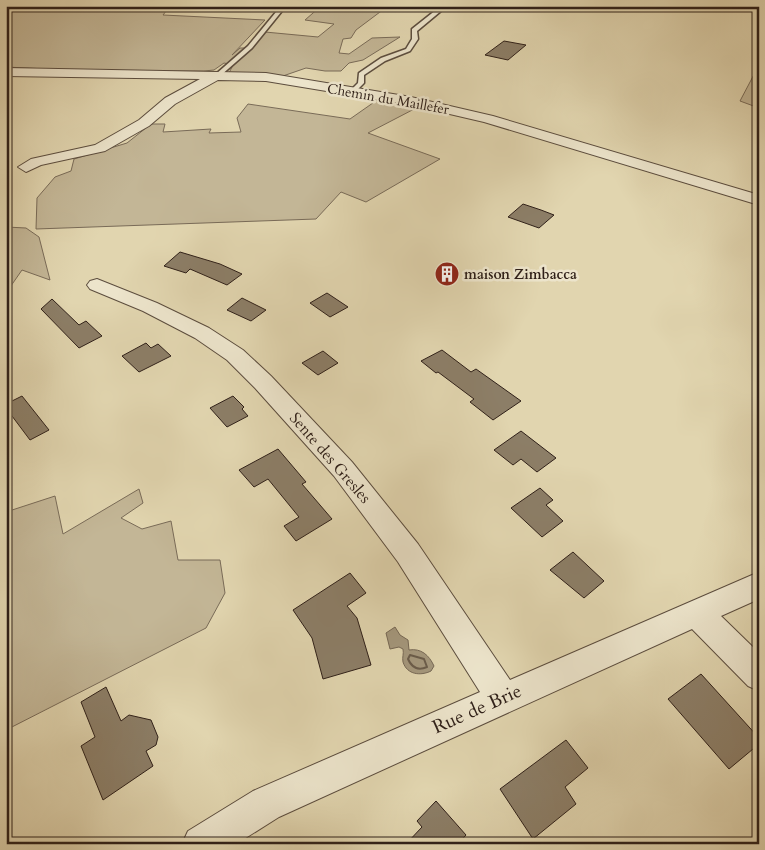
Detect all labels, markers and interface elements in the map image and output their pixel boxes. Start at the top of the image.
street label: Chemin du Maillefer [326,79,451,119]
building icon: maison Zimbacca [434,261,460,287]
place label: maison Zimbacca [464,265,577,284]
street label: Sente des Gresles [284,408,376,508]
street label: Rue de Brie [428,678,526,740]

